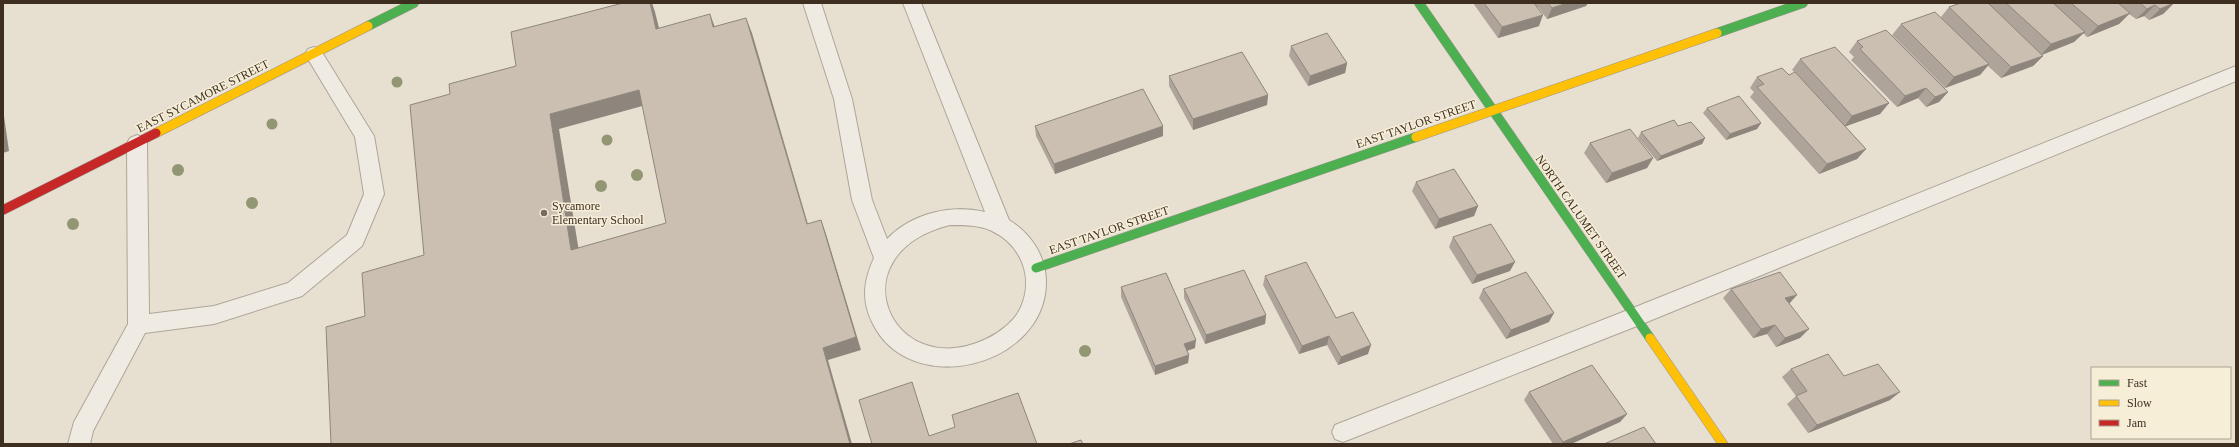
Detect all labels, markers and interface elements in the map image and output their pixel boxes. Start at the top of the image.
street label: EAST SYCAMORE STREET [135,56,272,135]
street label: EAST TAYLOR STREET [1354,97,1479,151]
street label: NORTH CALUMET STREET [1533,152,1630,282]
place label: Sycamore Elementary School [552,199,644,227]
street label: EAST TAYLOR STREET [1047,203,1172,257]
marker: Sycamore Elementary School [539,208,549,218]
legend [2091,367,2231,439]
text: Fast [2127,376,2148,390]
text: Slow [2127,396,2152,410]
text: Jam [2127,416,2147,430]

